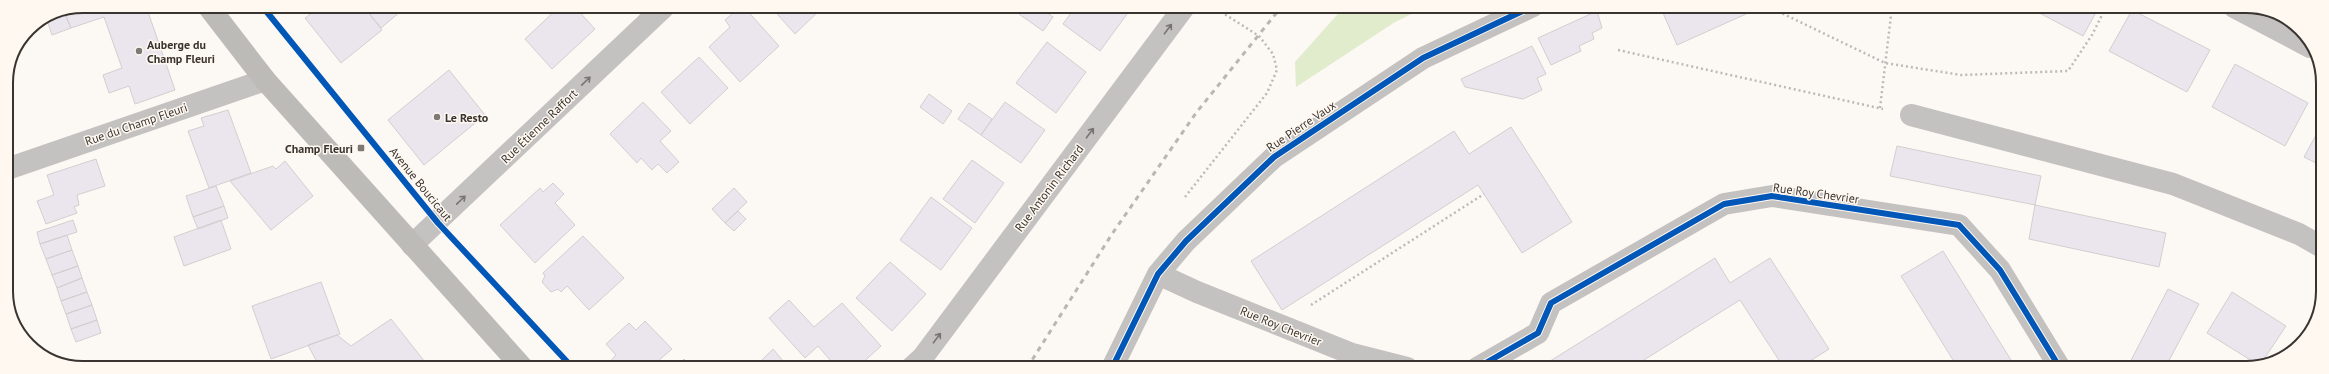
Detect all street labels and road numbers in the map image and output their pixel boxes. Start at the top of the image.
street label: Rue Étienne Raffort [498,86,580,166]
street label: Rue Pierre Vaux [1263,97,1339,155]
street label: Rue du Champ Fleuri [83,99,189,149]
street label: Rue Antonin Richard [1011,142,1087,234]
street label: Avenue Boucicaut [386,144,456,224]
street label: Rue Roy Chevrier [1772,180,1860,206]
street label: Rue Roy Chevrier [1238,303,1324,349]

